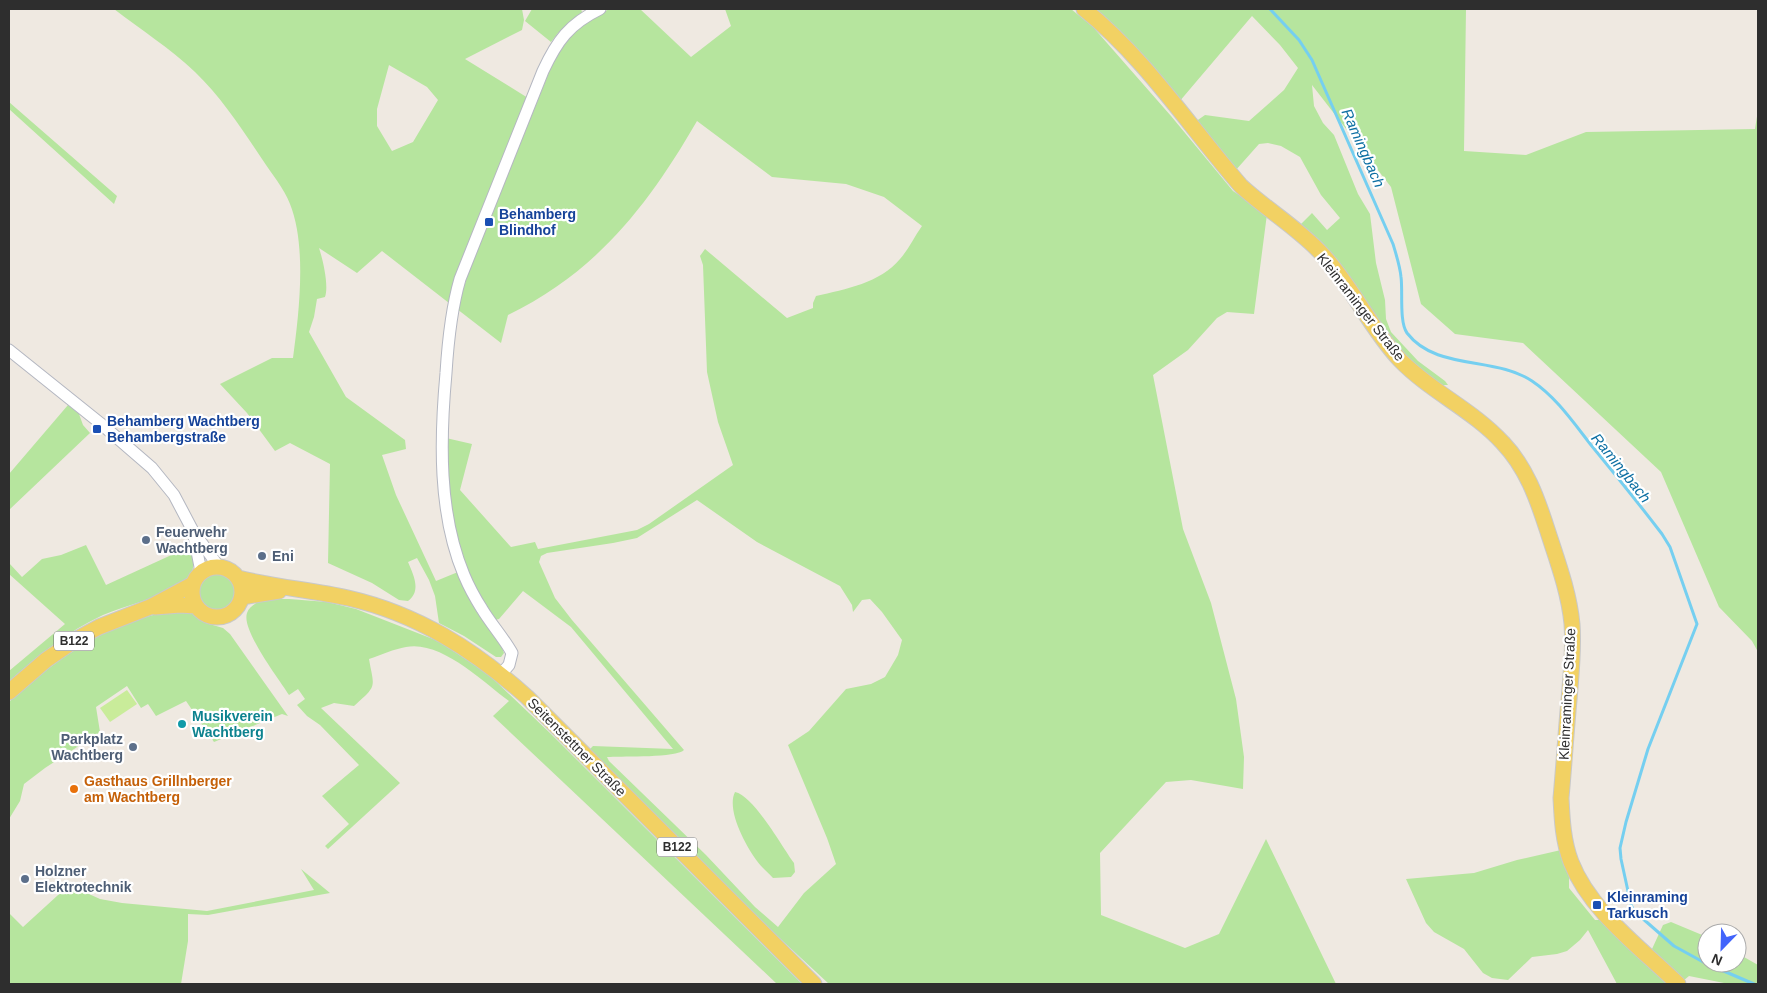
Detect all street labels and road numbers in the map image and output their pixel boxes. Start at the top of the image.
street label: Kleinraminger Straße [1314,250,1408,364]
street label: Kleinraminger Straße [1556,627,1578,760]
road number: B122 [54,631,94,650]
street label: Seitenstettner Straße [525,695,630,800]
road number: B122 [657,838,697,856]

